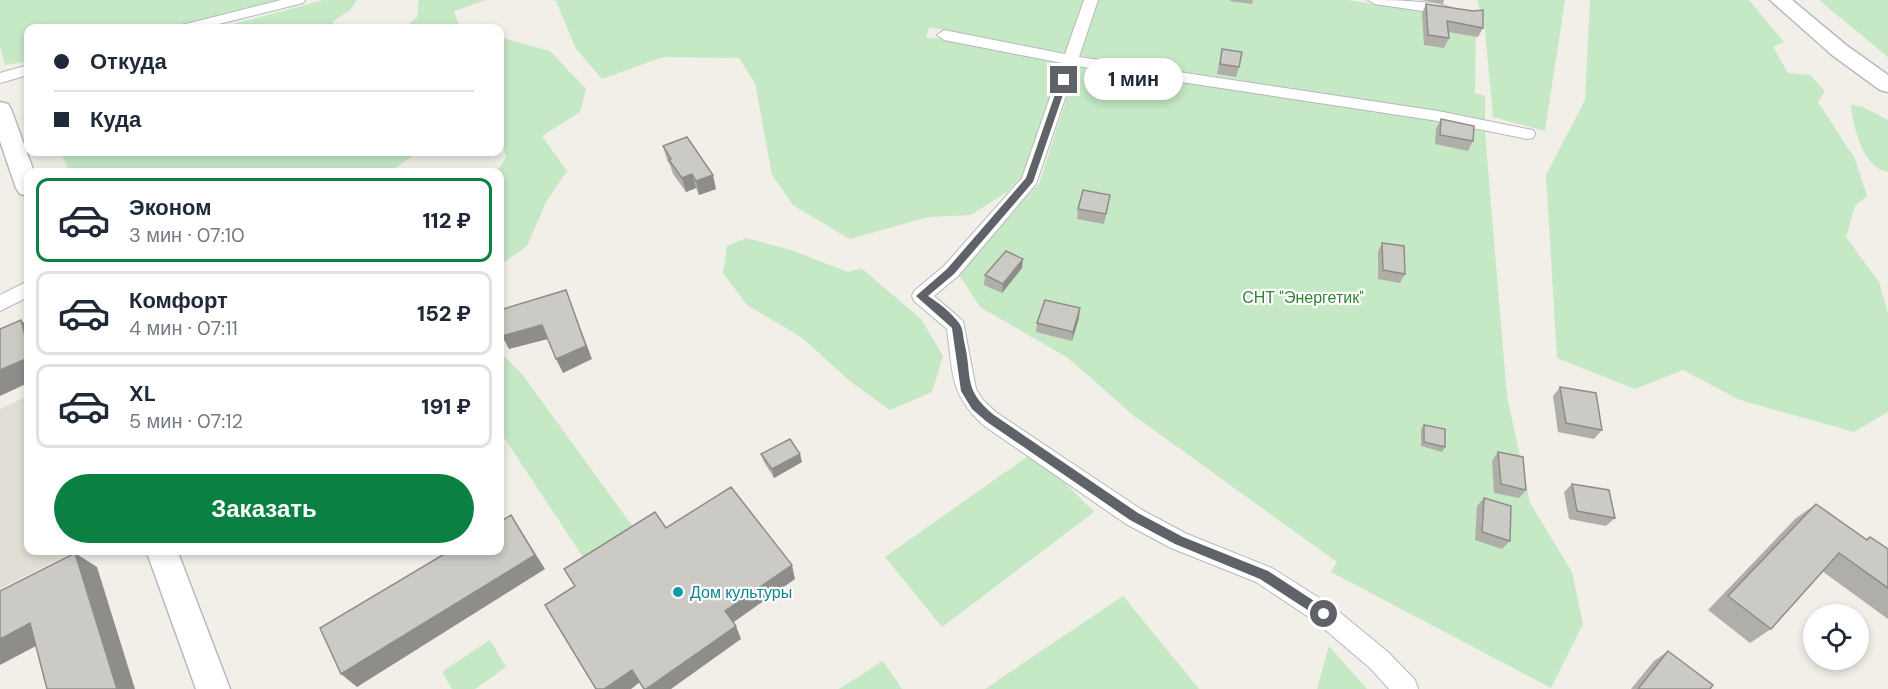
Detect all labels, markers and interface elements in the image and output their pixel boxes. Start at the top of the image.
text: Откуда [90,47,167,76]
callout: 1 мин [1085,59,1184,101]
route end [1050,66,1077,93]
text: 1 мин [1108,66,1159,92]
text: Куда [90,105,141,134]
icon: car [57,193,111,247]
text: Эконом [129,193,212,222]
text: 112 ₽ [422,206,471,235]
text: 3 мин · 07:10 [129,222,245,248]
icon: car [57,286,111,340]
text: Комфорт [129,286,228,315]
park label: СНТ "Энергетик" [1242,287,1364,308]
text: 152 ₽ [417,299,471,328]
text: 4 мин · 07:11 [129,315,238,341]
icon: car [57,379,111,433]
text: XL [129,379,156,408]
text: 191 ₽ [421,392,471,421]
text: 5 мин · 07:12 [129,408,243,434]
button: Заказать [54,474,474,543]
place label: Дом культуры [690,582,792,603]
marker: Дом культуры [671,585,685,599]
route start [1310,600,1337,627]
map controls [1803,604,1869,670]
button: locate [1803,604,1869,670]

